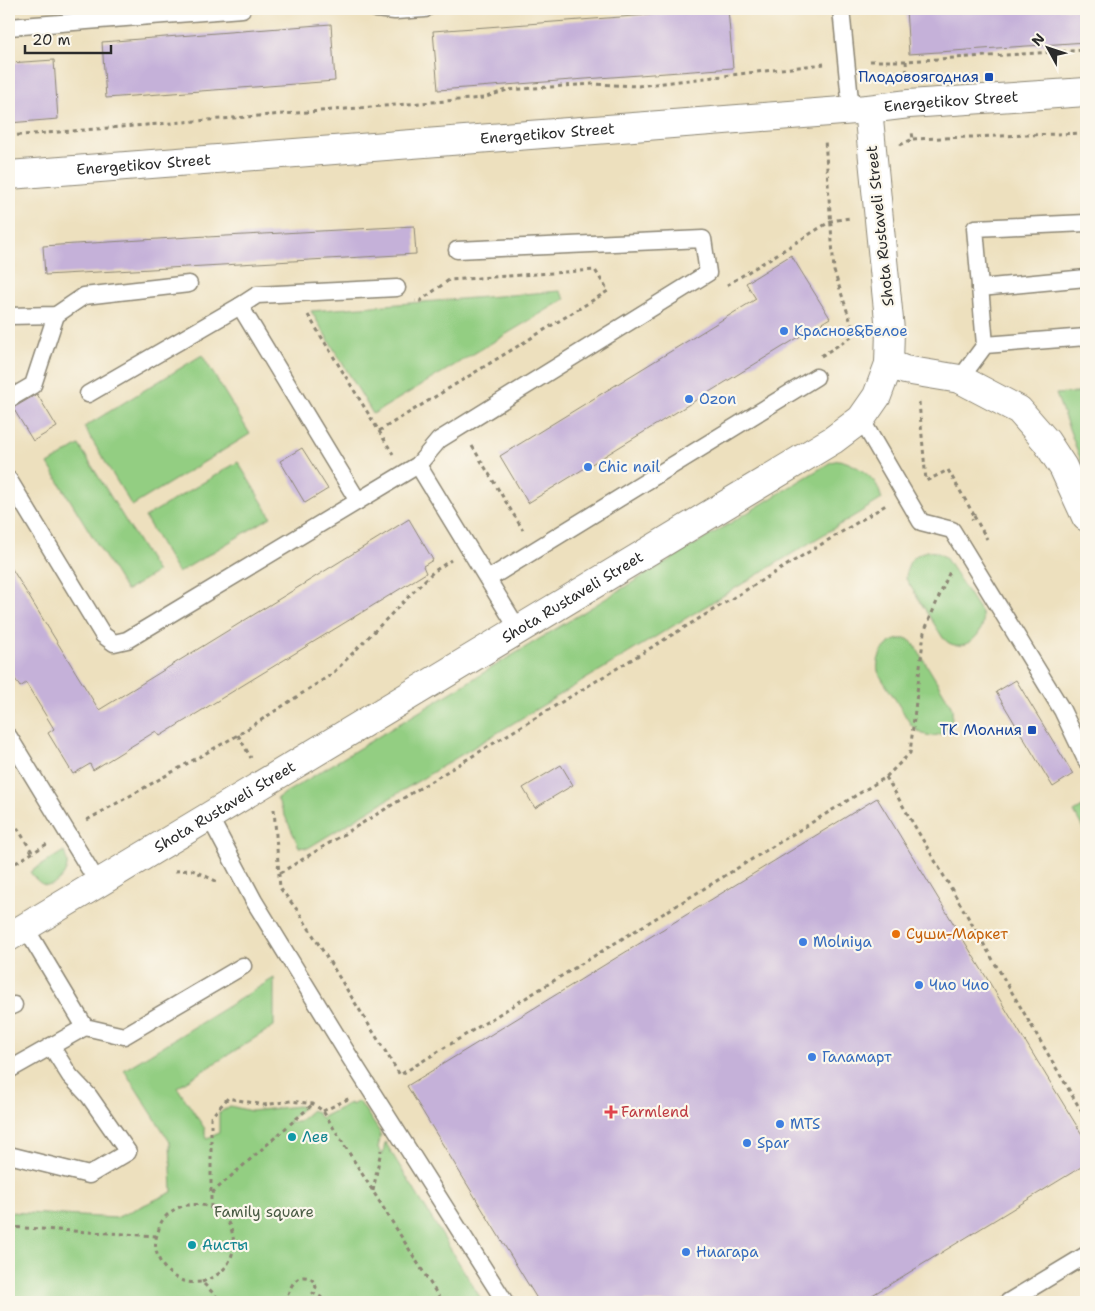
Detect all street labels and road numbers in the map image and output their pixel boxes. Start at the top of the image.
street label: Energetikov Street [883,87,1019,117]
street label: Energetikov Street [479,118,615,149]
street label: Shota Rustaveli Street [862,145,898,307]
street label: Energetikov Street [76,150,212,180]
street label: Shota Rustaveli Street [498,547,647,648]
street label: Shota Rustaveli Street [150,756,299,857]

